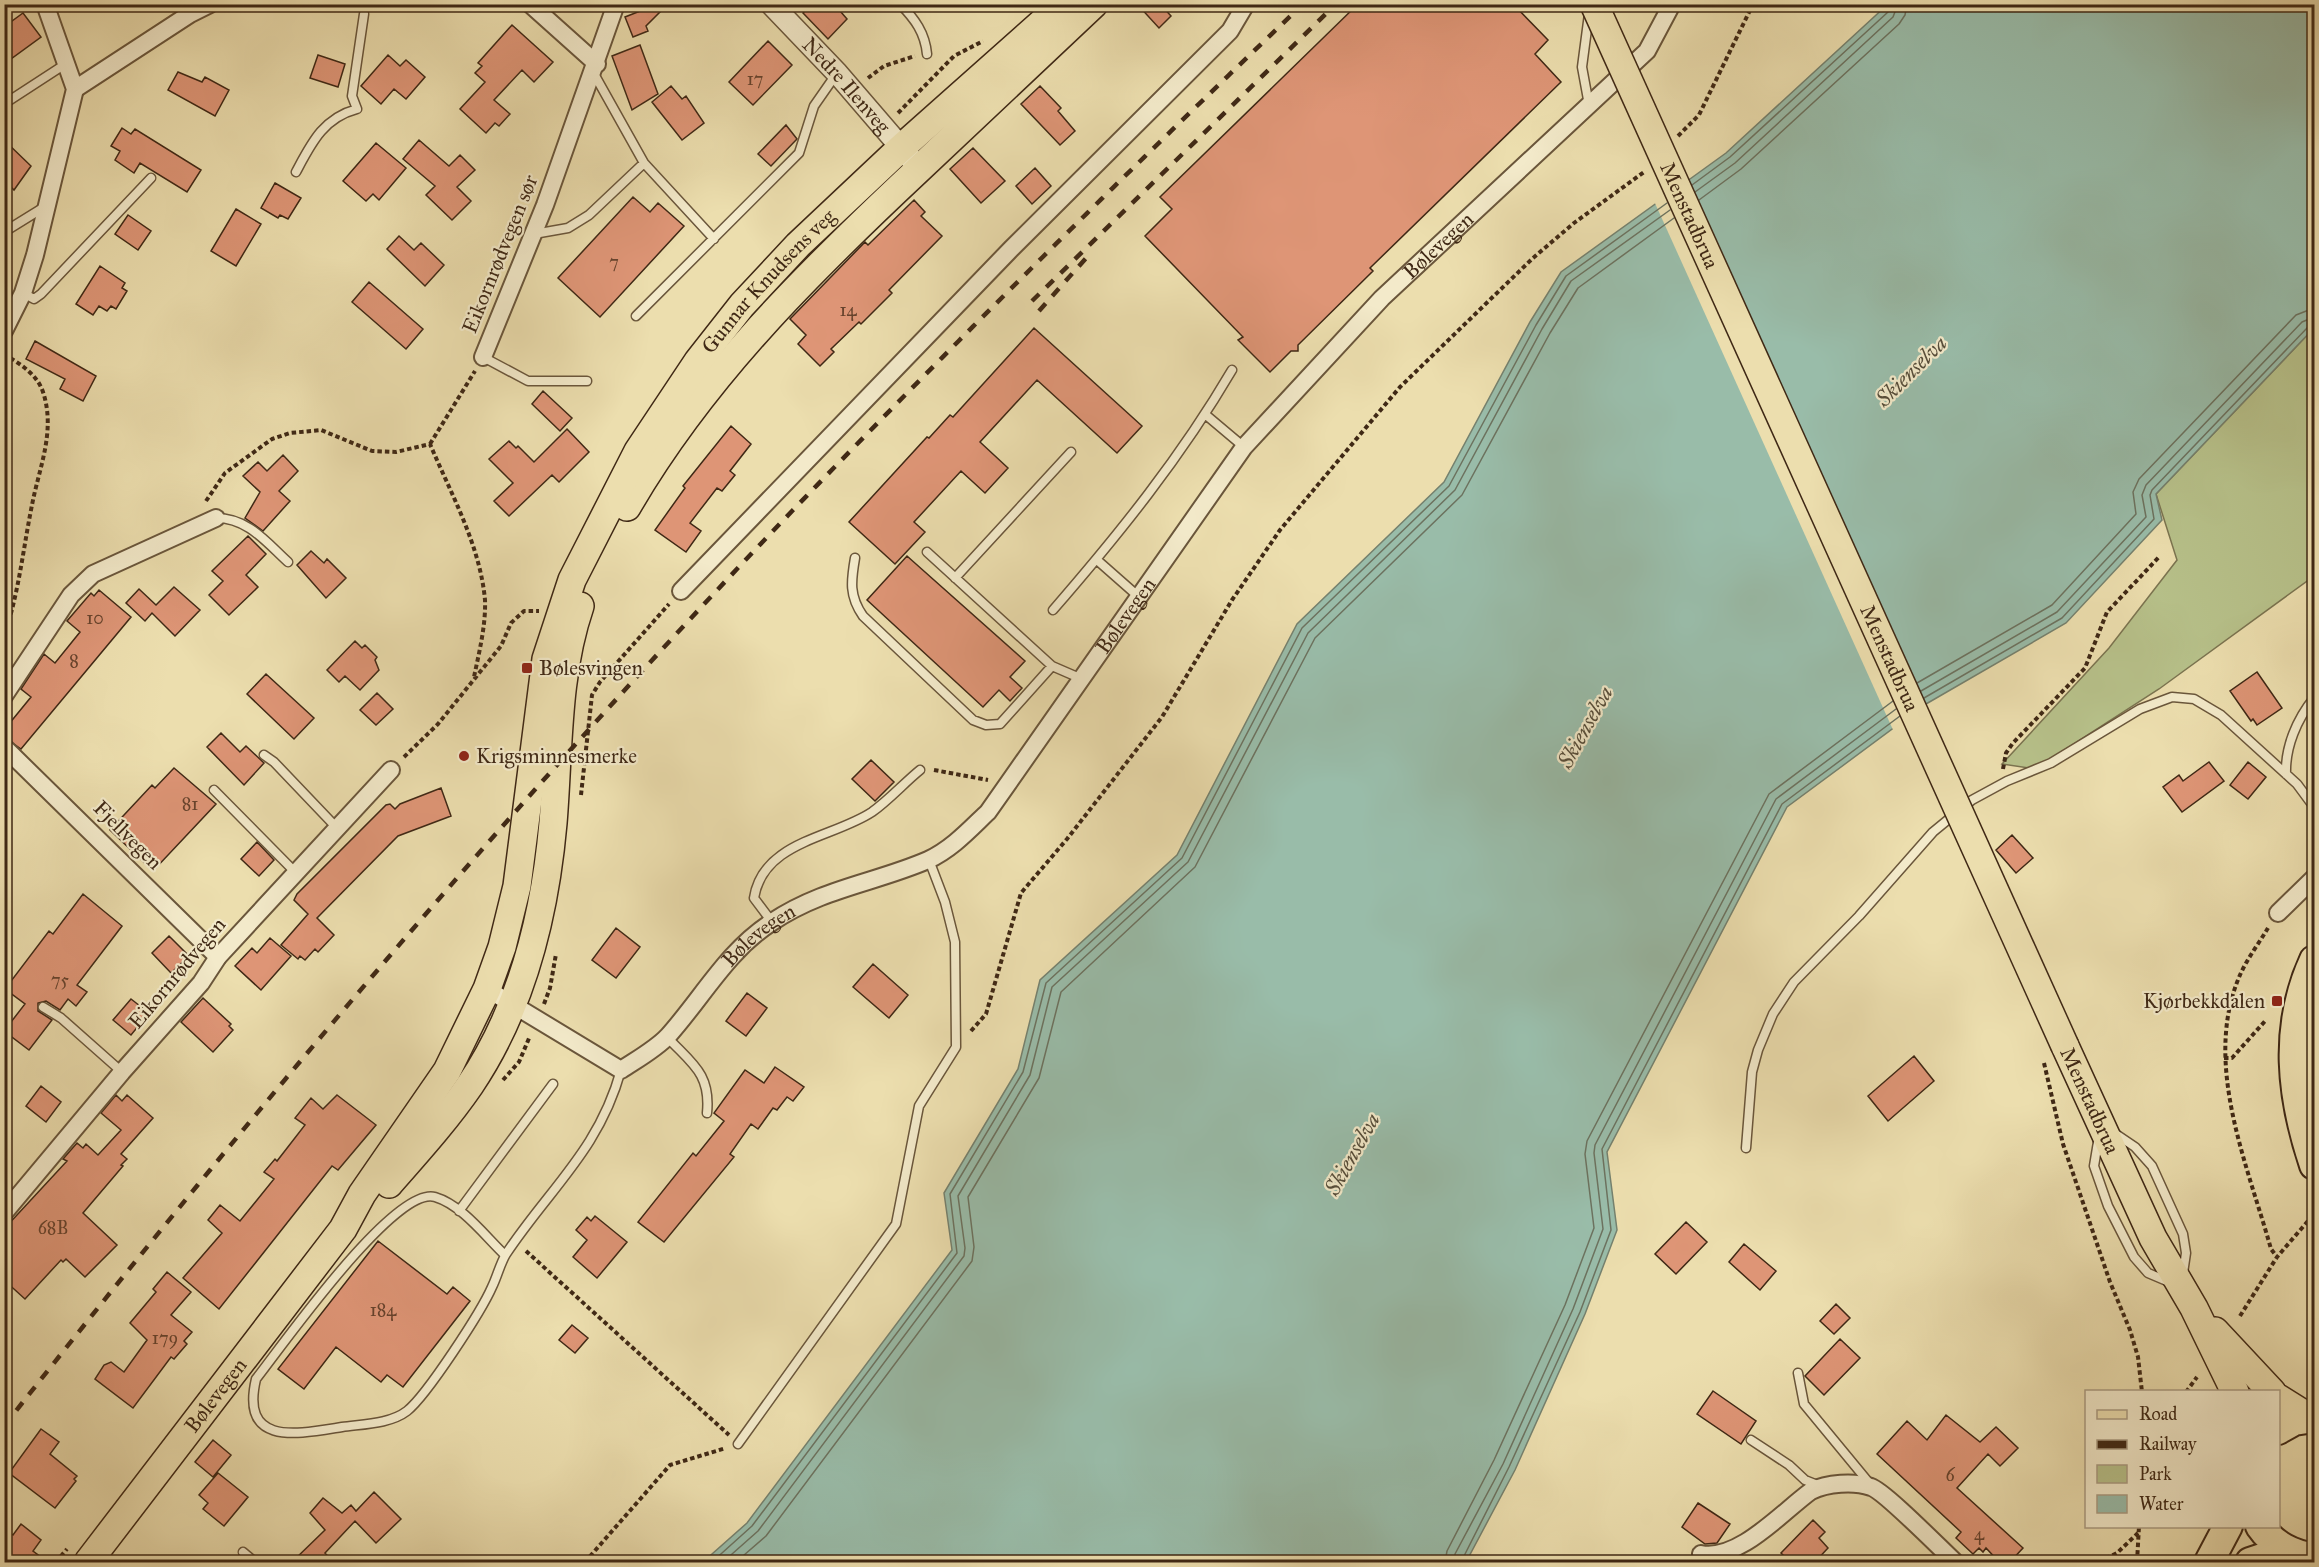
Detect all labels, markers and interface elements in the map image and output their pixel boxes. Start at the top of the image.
street label: Nedre Ilenveg [797,32,896,139]
house number: 17 [747,68,763,90]
street label: Menstadbrua [1654,158,1725,273]
street label: Eikornrødvegen sør [456,171,544,337]
street label: Gunnar Knudsens veg [696,203,841,359]
street label: Bølevegen [1397,206,1479,285]
house number: 7 [609,251,619,273]
house number: 14 [839,299,858,321]
water label: Skienselva [1869,330,1952,413]
street label: Bølevegen [1090,573,1161,659]
street label: Menstadbrua [1854,601,1925,716]
house number: 10 [86,607,104,629]
house number: 8 [69,650,79,672]
place label: Bølesvingen [539,655,643,681]
marker: Bølesvingen [520,661,534,675]
water label: Skienselva [1551,681,1619,774]
place label: Krigsminnesmerke [476,743,637,769]
marker: Krigsminnesmerke [457,749,471,763]
house number: 81 [182,793,198,815]
street label: Fjellvegen [88,795,168,875]
street label: Bølevegen [716,898,800,972]
street label: Eikornrødvegen [123,912,231,1034]
house number: 75 [51,969,70,991]
place label: Kjørbekkdalen [2143,988,2265,1014]
marker: Kjørbekkdalen [2270,994,2284,1008]
street label: Menstadbrua [2054,1043,2126,1158]
water label: Skienselva [1318,1108,1386,1201]
house number: 68B [38,1217,68,1239]
house number: 184 [370,1299,397,1321]
house number: 179 [152,1327,178,1349]
street label: Bølevegen [179,1353,253,1438]
legend [2085,1390,2280,1528]
text: Road [2139,1403,2177,1425]
text: Railway [2139,1433,2197,1455]
text: Park [2139,1463,2172,1485]
house number: 6 [1945,1464,1955,1486]
text: Water [2139,1493,2184,1515]
house number: 4 [1974,1523,1985,1545]

